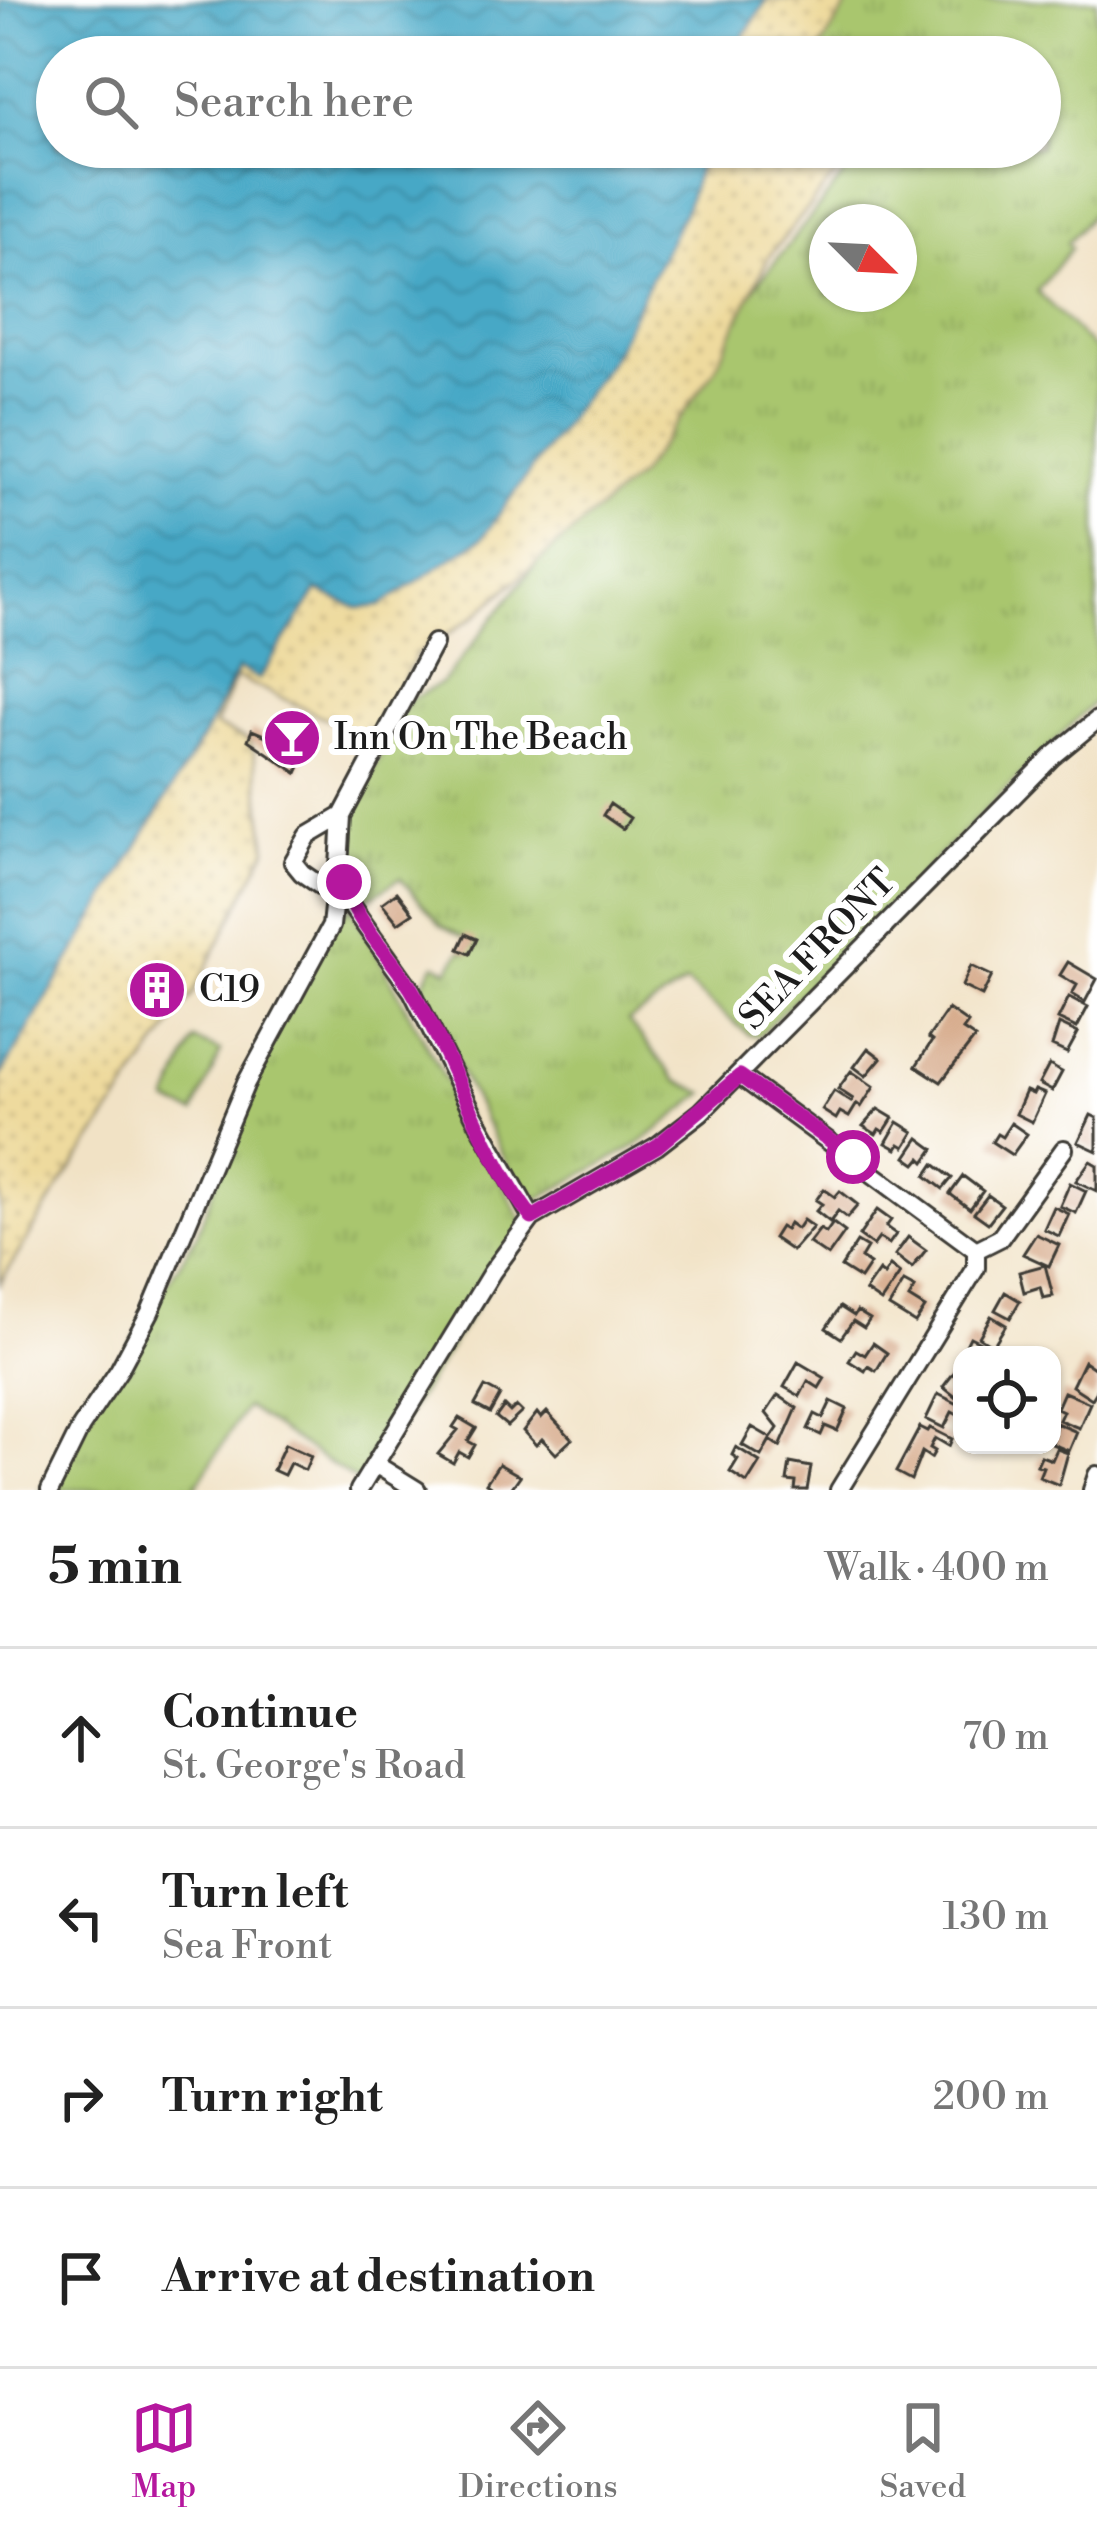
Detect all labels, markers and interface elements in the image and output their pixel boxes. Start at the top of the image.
search box [36,36,1061,168]
icon: search [78,69,144,135]
text: Search here [174,74,414,131]
north arrow [809,204,917,312]
bar icon: Inn On The Beach [261,707,323,769]
place label: Inn On The Beach [334,716,628,761]
route end [317,855,371,909]
street label: SEA FRONT [730,860,906,1040]
building icon: C19 [126,959,188,1021]
place label: C19 [199,968,260,1013]
route start [826,1130,880,1184]
map controls [953,1346,1061,1454]
button: locate [953,1346,1061,1454]
text: 5 min [48,1536,182,1600]
text: Walk · 400 m [825,1544,1049,1593]
text: Continue [162,1685,358,1742]
icon: ahead [48,1705,114,1771]
text: 70 m [962,1713,1049,1762]
text: St. George's Road [162,1742,466,1791]
text: Turn left [162,1865,348,1922]
icon: left [48,1885,114,1951]
text: 130 m [943,1893,1049,1942]
text: Sea Front [162,1922,332,1971]
icon: right [48,2065,114,2131]
text: Turn right [162,2069,383,2126]
text: 200 m [933,2073,1049,2122]
icon: arrive [48,2245,114,2311]
text: Arrive at destination [162,2249,595,2306]
tab: Map [131,2395,197,2508]
tab: Directions [459,2395,618,2508]
tab: Saved [879,2395,966,2508]

